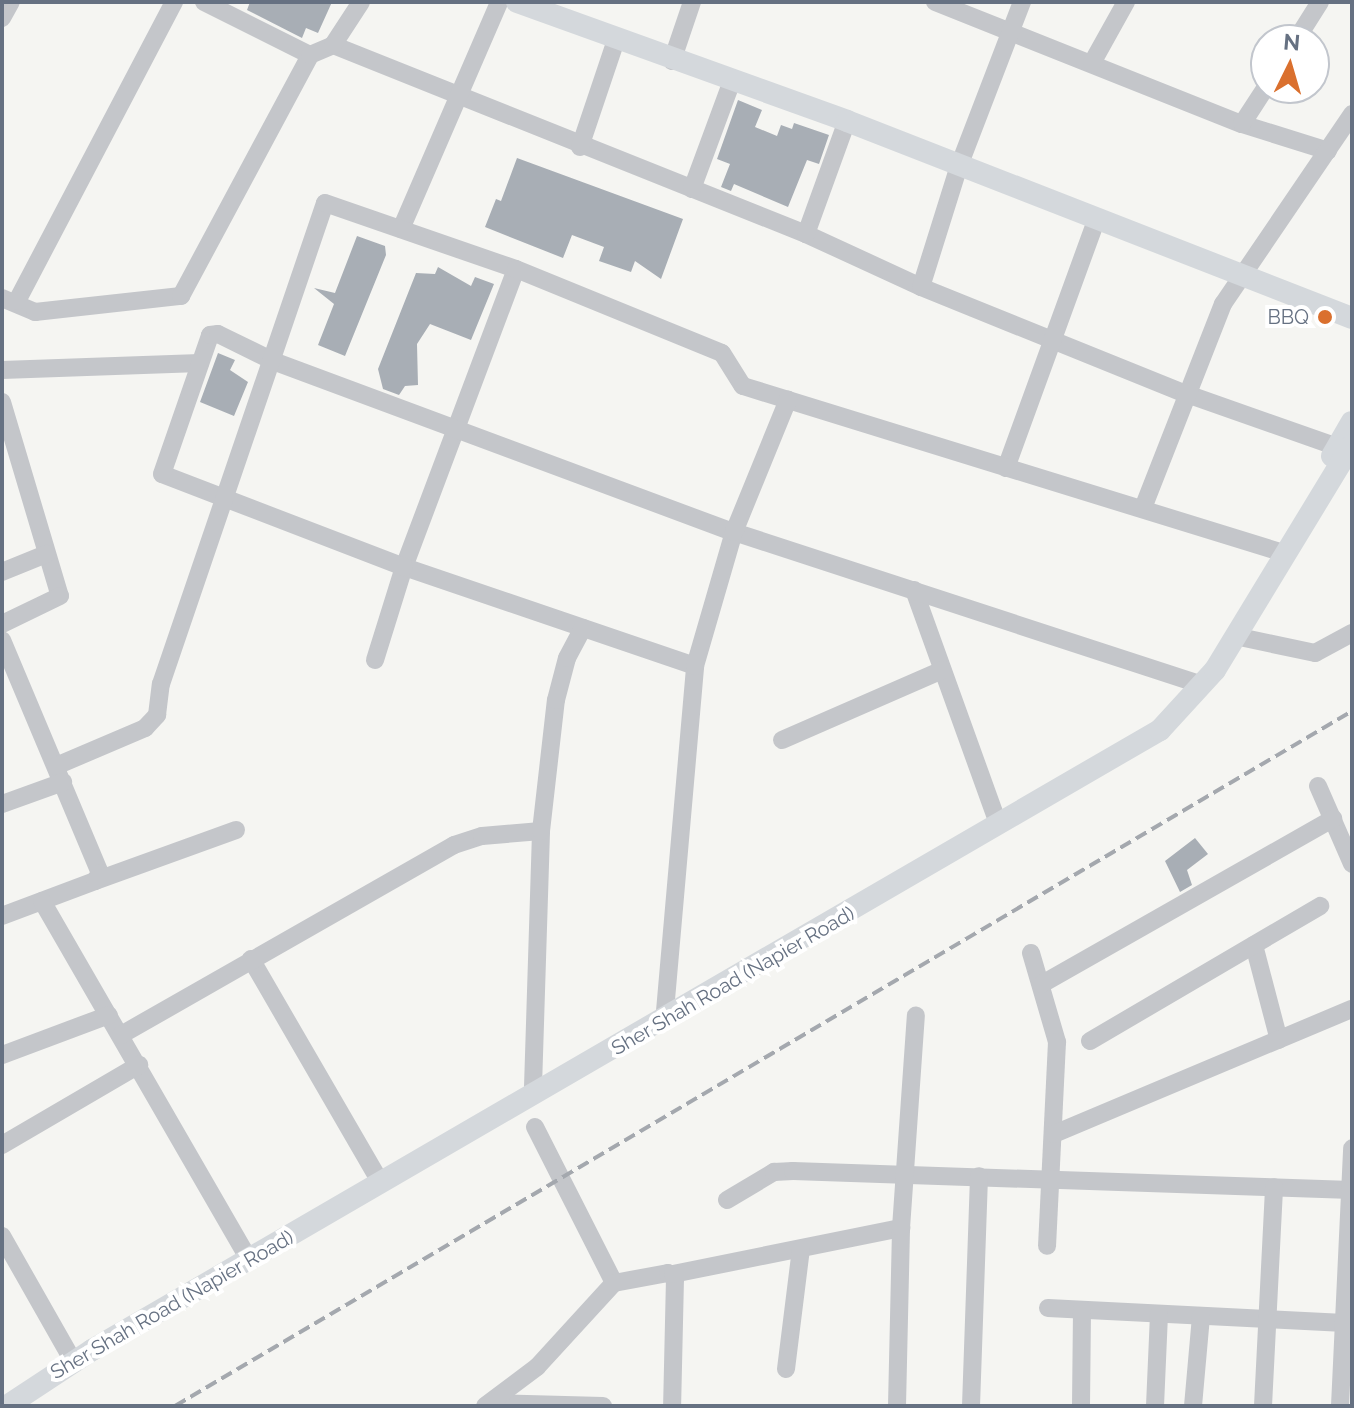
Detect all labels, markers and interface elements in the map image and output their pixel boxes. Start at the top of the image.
north arrow [1250,24,1330,104]
text: N [1282,28,1301,56]
place label: BBQ [1267,305,1309,329]
marker: BBQ [1316,308,1334,326]
street label: Sher Shah Road (Napier Road) [607,901,859,1061]
street label: Sher Shah Road (Napier Road) [46,1225,298,1385]

